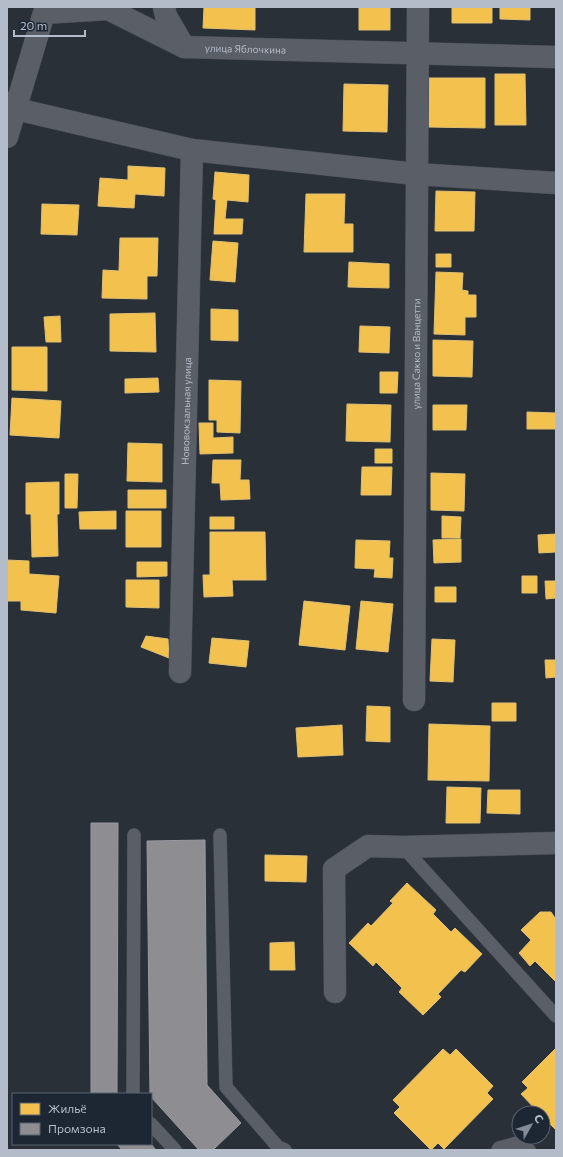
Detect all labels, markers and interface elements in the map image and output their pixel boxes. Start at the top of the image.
scale bar [14,12,85,38]
text: 20 m [20,18,47,32]
street label: улица Яблочкина [205,42,286,56]
street label: улица Сакко и Ванцетти [410,298,422,410]
street label: Нововокзальная улица [179,357,193,465]
legend [12,1093,152,1145]
text: Жильё [48,1101,87,1115]
north arrow [511,1105,551,1145]
text: С [532,1111,547,1126]
text: Промзона [48,1121,106,1135]

